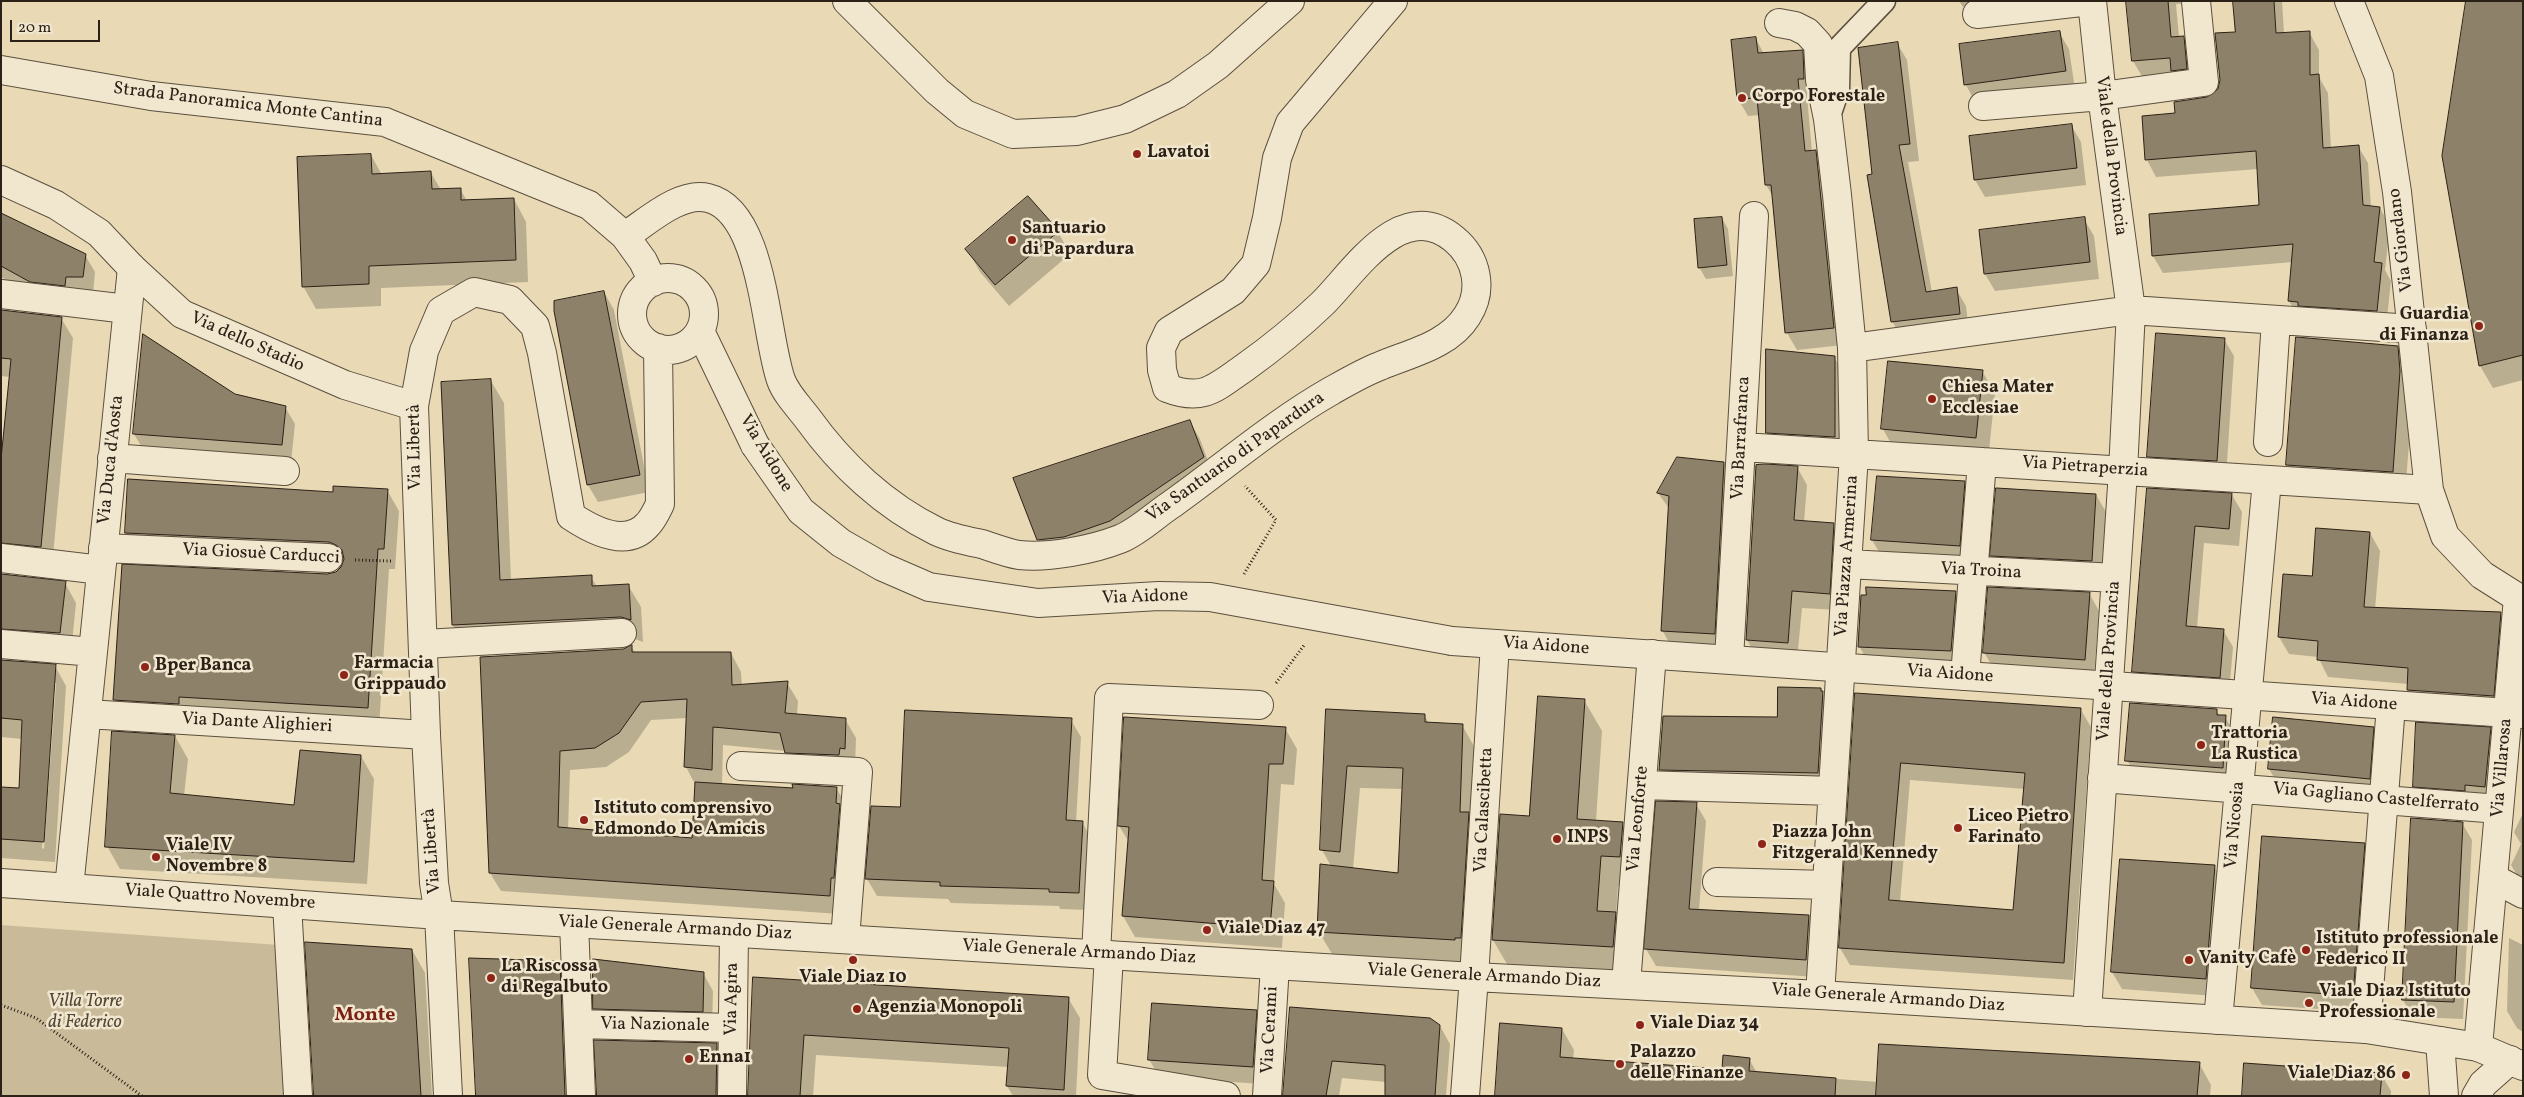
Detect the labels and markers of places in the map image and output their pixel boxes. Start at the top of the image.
place label: Corpo Forestale [1752,87,1885,109]
marker: Corpo Forestale [1736,92,1748,104]
place label: Lavatoi [1147,143,1210,165]
marker: Lavatoi [1131,148,1143,160]
place label: Santuario di Papardura [1022,219,1134,262]
marker: Santuario di Papardura [1006,234,1018,246]
place label: Guardia di Finanza [2379,305,2469,348]
marker: Guardia di Finanza [2473,320,2485,332]
place label: Chiesa Mater Ecclesiae [1942,378,2054,420]
marker: Chiesa Mater Ecclesiae [1926,393,1938,405]
place label: Farmacia Grippaudo [354,654,446,696]
place label: Bper Banca [155,656,251,678]
marker: Bper Banca [139,661,151,673]
marker: Farmacia Grippaudo [338,669,350,681]
place label: Trattoria La Rustica [2211,724,2298,766]
marker: Trattoria La Rustica [2195,739,2207,751]
place label: Istituto comprensivo Edmondo De Amicis [594,799,772,842]
place label: Liceo Pietro Farinato [1968,807,2069,850]
marker: Istituto comprensivo Edmondo De Amicis [578,814,590,826]
marker: Liceo Pietro Farinato [1952,822,1964,834]
place label: Piazza John Fitzgerald Kennedy [1772,823,1938,866]
place label: INPS [1567,828,1608,850]
marker: INPS [1551,833,1563,845]
place label: Viale IV Novembre 8 [166,836,267,879]
marker: Piazza John Fitzgerald Kennedy [1756,838,1768,850]
marker: Viale IV Novembre 8 [150,851,162,863]
place label: Viale Diaz 47 [1217,919,1325,941]
marker: Viale Diaz 47 [1201,924,1213,936]
place label: Istituto professionale Federico II [2316,929,2499,972]
marker: Istituto professionale Federico II [2300,944,2312,956]
place label: Vanity Cafè [2199,949,2296,971]
marker: Viale Diaz 10 [847,954,859,966]
marker: Vanity Cafè [2183,954,2195,966]
place label: La Riscossa di Regalbuto [501,957,608,1000]
place label: Viale Diaz 10 [799,968,907,990]
marker: La Riscossa di Regalbuto [485,972,497,984]
place label: Viale Diaz Istituto Professionale [2319,982,2471,1024]
marker: Viale Diaz Istituto Professionale [2303,997,2315,1009]
place label: Agenzia Monopoli [867,998,1023,1020]
marker: Agenzia Monopoli [851,1003,863,1015]
place label: Viale Diaz 34 [1650,1014,1759,1036]
marker: Viale Diaz 34 [1634,1019,1646,1031]
place label: Palazzo delle Finanze [1630,1043,1743,1086]
place label: Enna1 [699,1048,751,1070]
marker: Enna1 [683,1053,695,1065]
marker: Palazzo delle Finanze [1614,1058,1626,1070]
place label: Viale Diaz 86 [2287,1064,2396,1086]
marker: Viale Diaz 86 [2400,1069,2412,1081]

